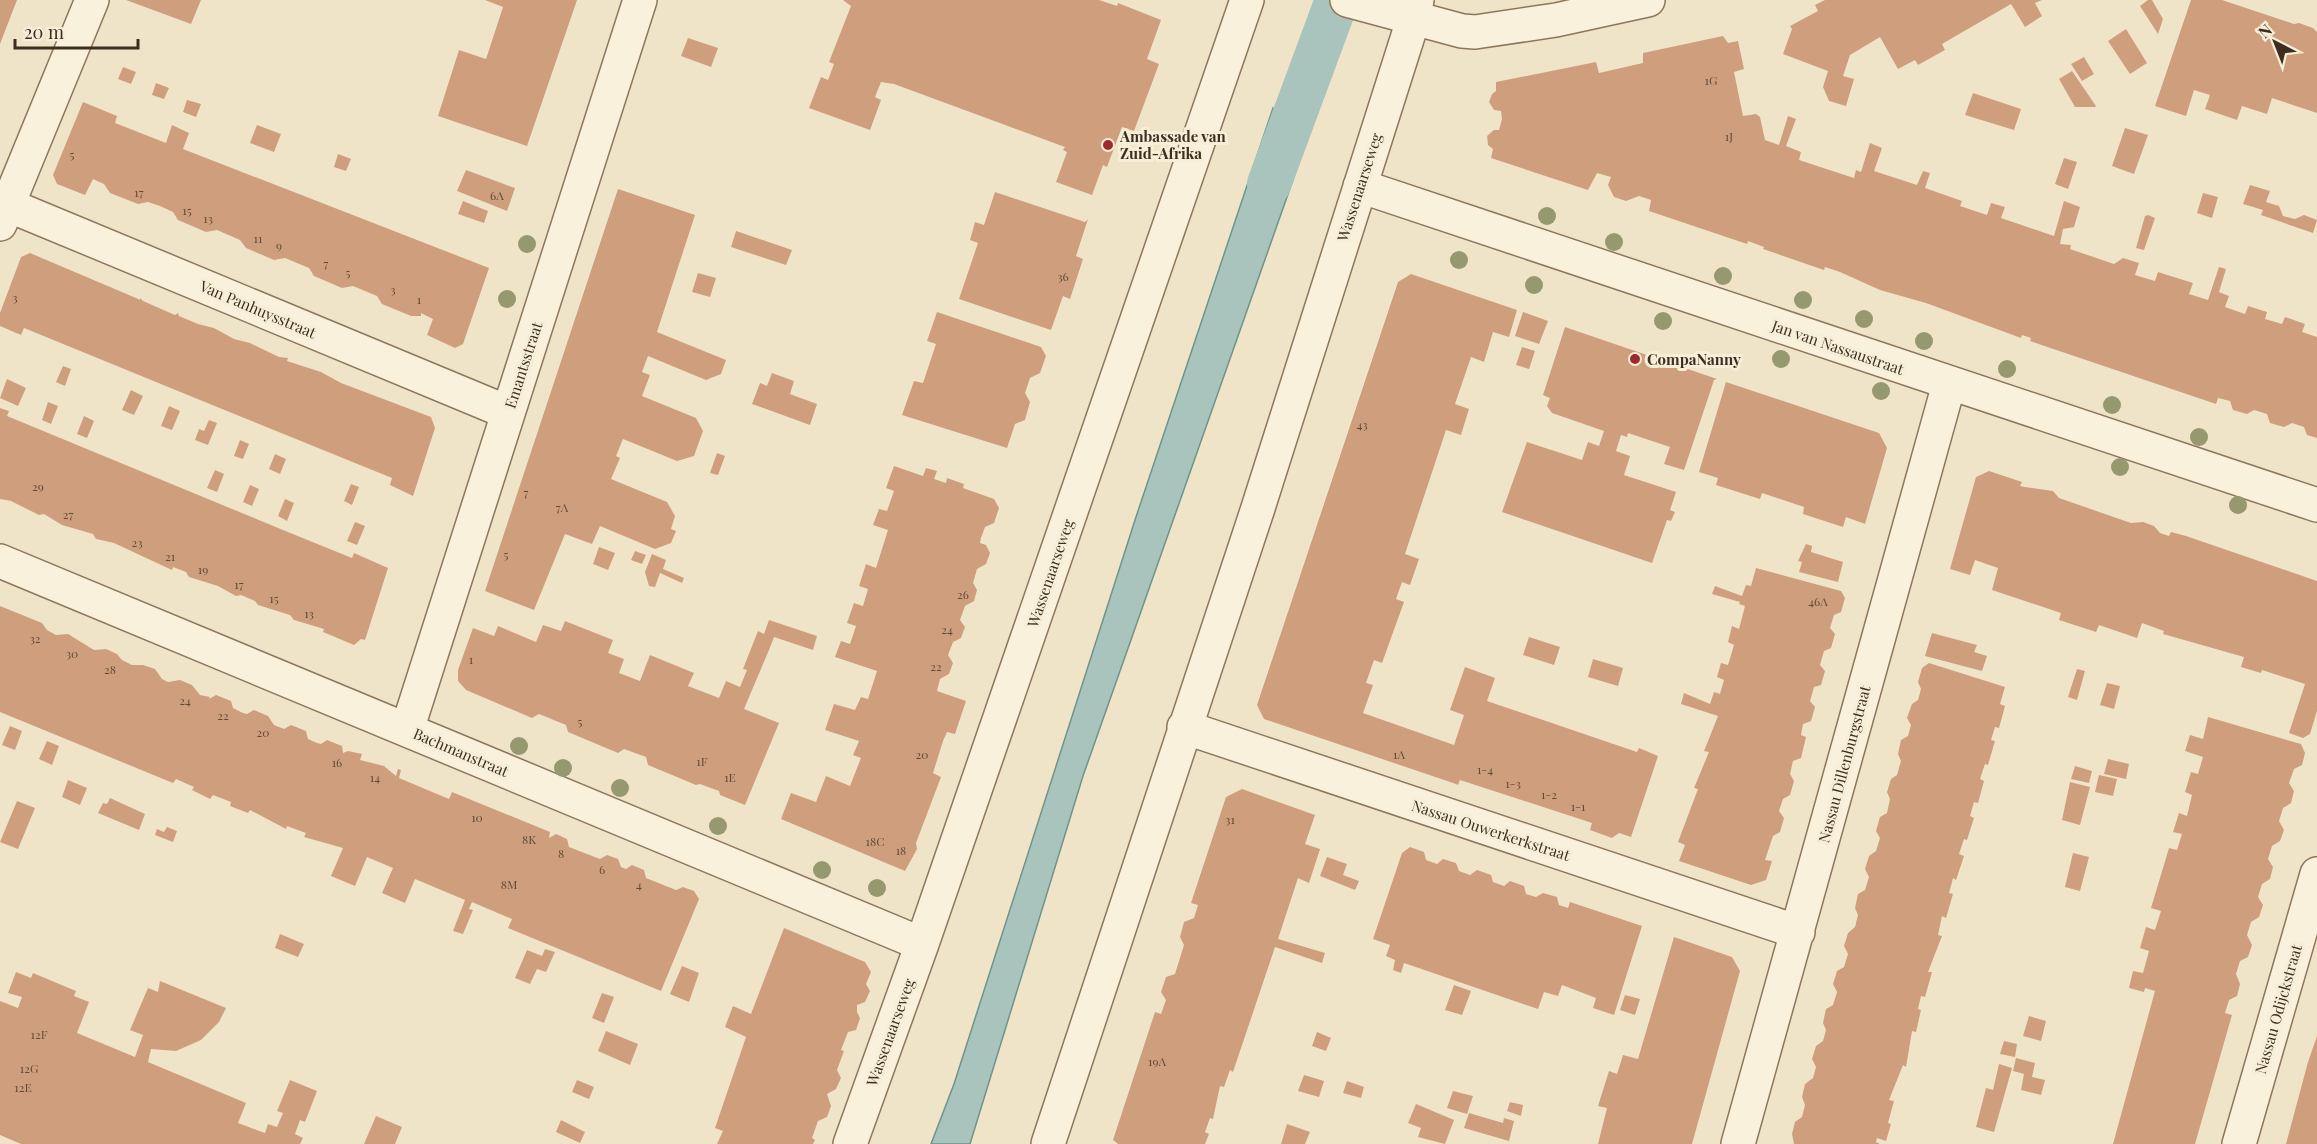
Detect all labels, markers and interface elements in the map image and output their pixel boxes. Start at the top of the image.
scale bar [15,12,138,50]
north arrow [2245,12,2305,72]
text: N [2253,19,2276,42]
text: 20 m [24,20,64,44]
house number: 1G [1705,72,1718,88]
place label: Ambassade van Zuid-Afrika [1119,126,1227,163]
house number: 1J [1725,128,1733,144]
street label: Wassenaarseweg [1332,130,1386,245]
marker: Ambassade van Zuid-Afrika [1101,138,1115,152]
house number: 5 [70,146,75,162]
house number: 17 [134,184,144,200]
house number: 6A [490,187,504,203]
house number: 15 [182,202,192,218]
house number: 13 [203,210,213,226]
house number: 11 [254,230,263,246]
house number: 9 [276,237,282,253]
house number: 7 [324,255,329,271]
house number: 5 [346,264,351,280]
house number: 36 [1057,268,1069,284]
street label: Van Panhuysstraat [196,275,320,343]
house number: 3 [390,281,396,297]
house number: 3 [12,289,18,305]
house number: 1 [417,291,422,307]
street label: Jan van Nassaustraat [1769,315,1907,379]
street label: Emantsstraat [500,319,547,411]
place label: CompaNanny [1647,349,1741,369]
marker: CompaNanny [1628,352,1642,366]
house number: 43 [1356,416,1368,432]
house number: 29 [32,478,44,494]
house number: 7 [524,484,529,500]
house number: 7A [556,499,569,515]
house number: 27 [63,506,73,522]
street label: Wassenaarseweg [1022,516,1078,631]
house number: 23 [131,534,143,550]
house number: 5 [504,546,509,562]
house number: 21 [165,548,176,564]
house number: 19 [198,561,208,577]
house number: 17 [234,576,244,592]
house number: 26 [957,586,969,602]
house number: 15 [269,590,279,606]
house number: 46A [1808,593,1828,609]
house number: 13 [304,605,314,621]
house number: 24 [941,621,953,637]
house number: 32 [29,630,41,646]
house number: 30 [66,645,78,661]
house number: 1 [469,651,474,667]
house number: 22 [930,658,942,674]
house number: 28 [104,661,116,677]
street label: Nassau Dillenburgstraat [1813,683,1875,845]
house number: 24 [179,692,191,708]
house number: 22 [217,707,229,723]
house number: 5 [578,713,583,729]
street label: Bachmanstraat [410,723,512,781]
house number: 20 [257,724,269,740]
house number: 20 [916,746,928,762]
house number: 1A [1393,746,1405,762]
house number: 1F [696,753,708,769]
house number: 16 [332,754,342,770]
house number: 1-4 [1477,761,1493,777]
house number: 14 [370,769,380,785]
house number: 1E [724,769,736,785]
house number: 1-3 [1505,775,1521,791]
house number: 1-2 [1541,786,1557,802]
street label: Nassau Ouwerkerkstraat [1409,795,1573,865]
house number: 1-1 [1571,798,1586,814]
house number: 10 [471,809,483,825]
house number: 31 [1225,811,1235,827]
house number: 8K [522,831,536,847]
house number: 18C [866,833,884,849]
house number: 18 [896,842,906,858]
house number: 8 [558,845,564,861]
house number: 6 [599,861,605,877]
house number: 8M [501,876,517,892]
house number: 4 [636,876,642,892]
street label: Nassau Odijckstraat [2250,941,2306,1076]
street label: Wassenaarseweg [861,975,919,1089]
house number: 12F [30,1026,48,1042]
house number: 19A [1148,1053,1166,1069]
house number: 12G [20,1060,39,1076]
house number: 12E [14,1079,32,1095]

